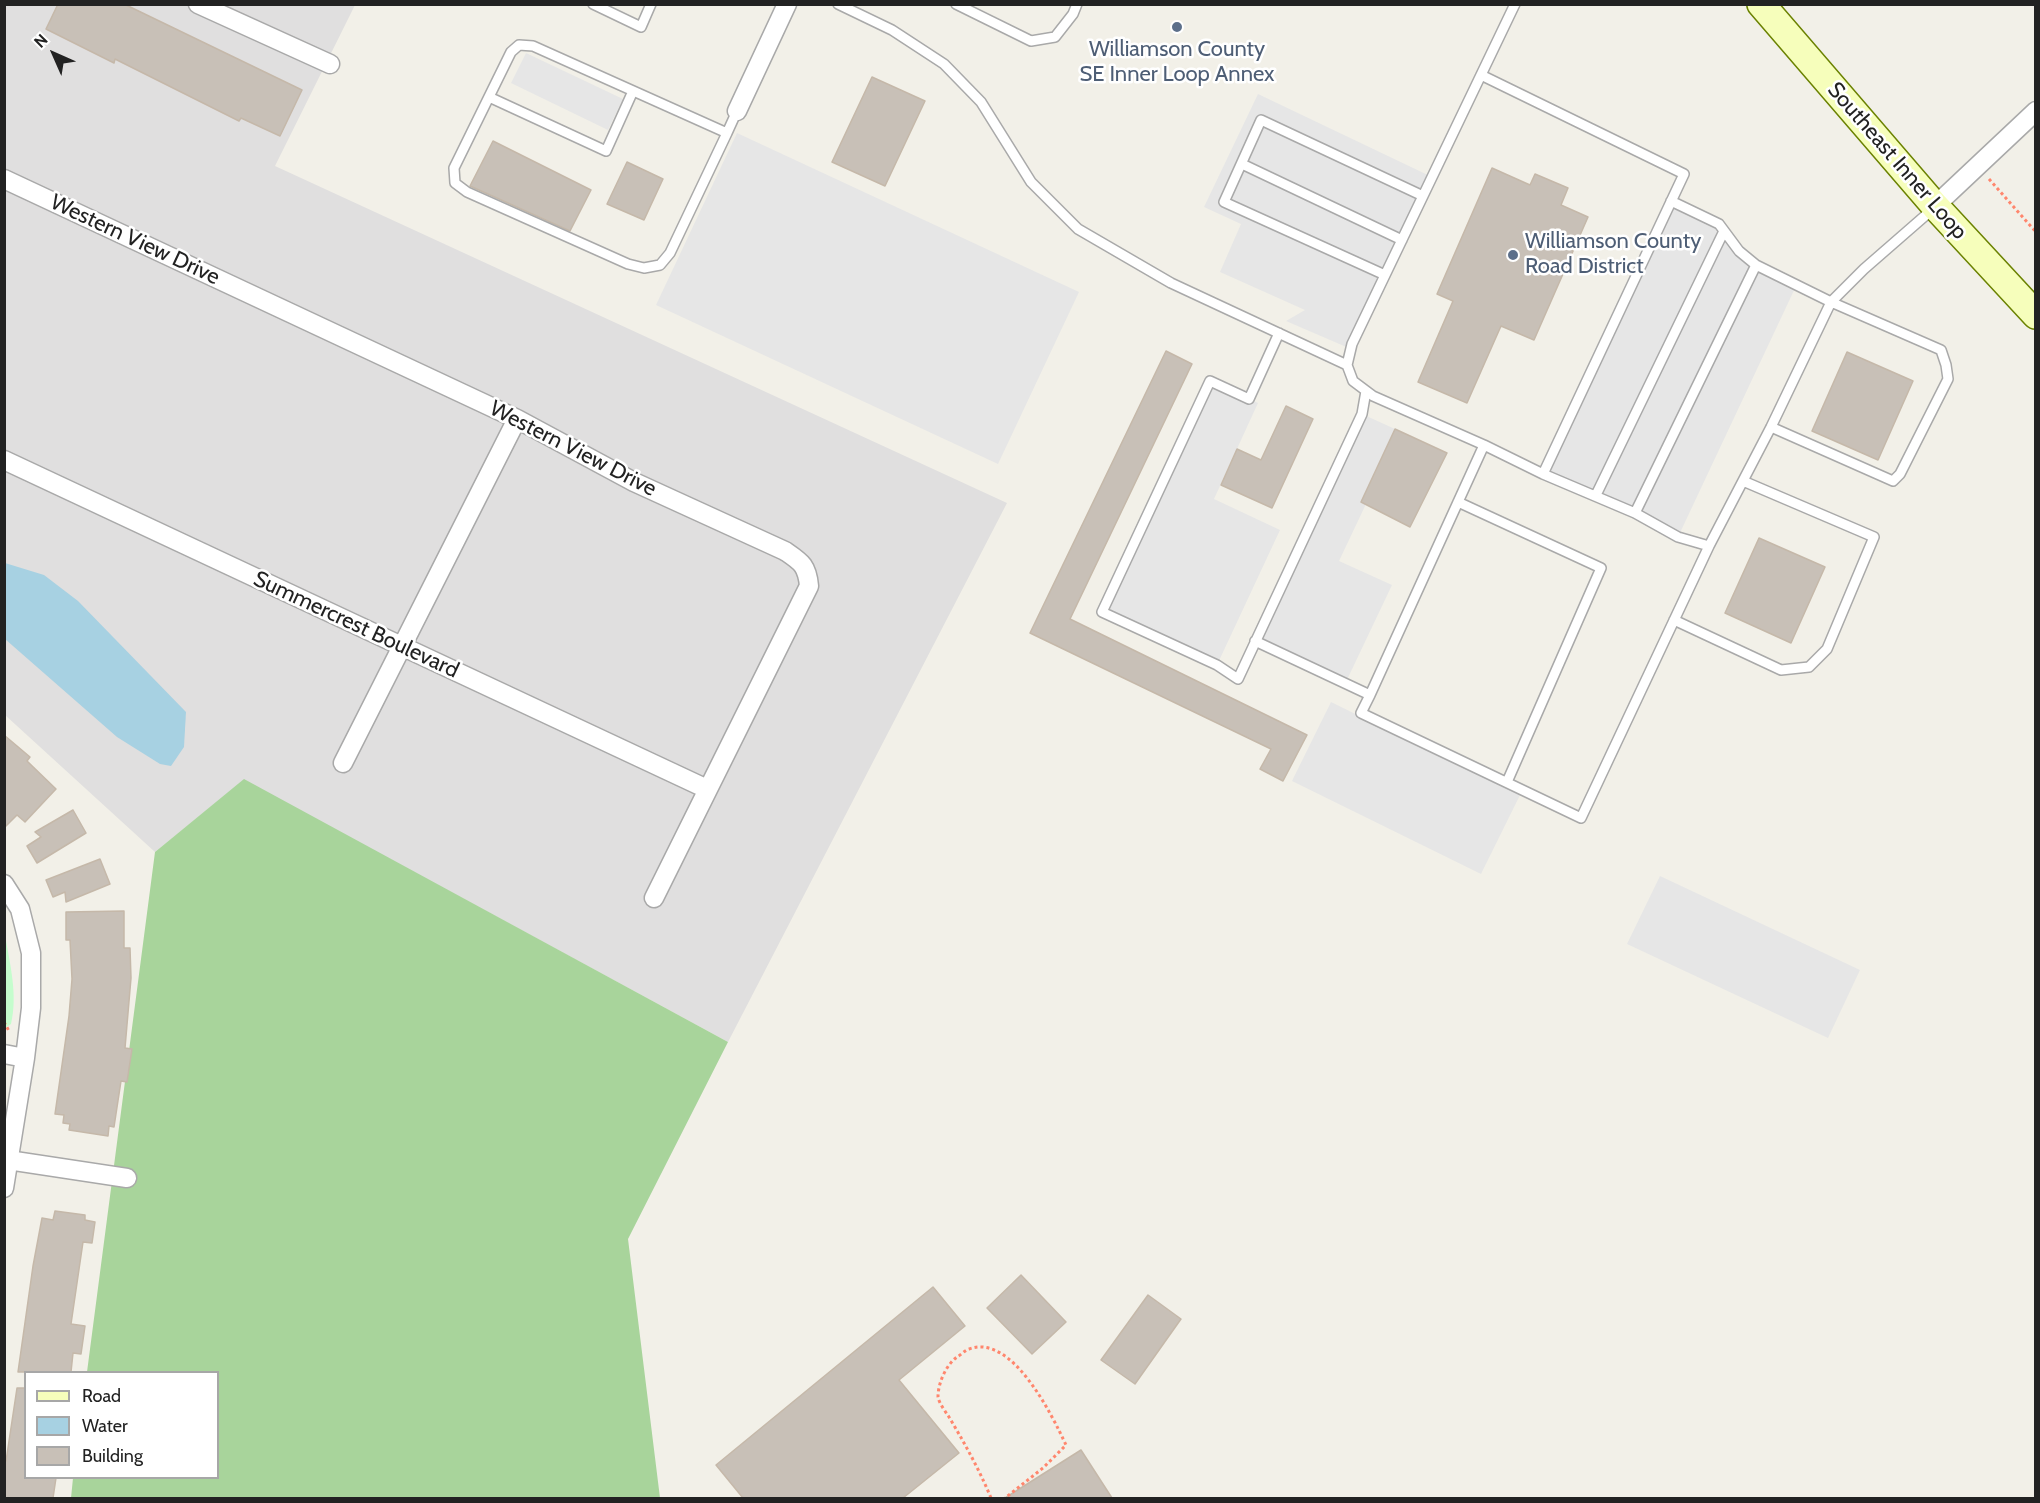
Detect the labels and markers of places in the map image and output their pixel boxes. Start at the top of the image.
marker: Williamson County SE Inner Loop Annex [1170,20,1184,34]
place label: Williamson County SE Inner Loop Annex [1079,37,1275,88]
place label: Williamson County Road District [1525,229,1701,280]
marker: Williamson County Road District [1506,248,1520,262]

